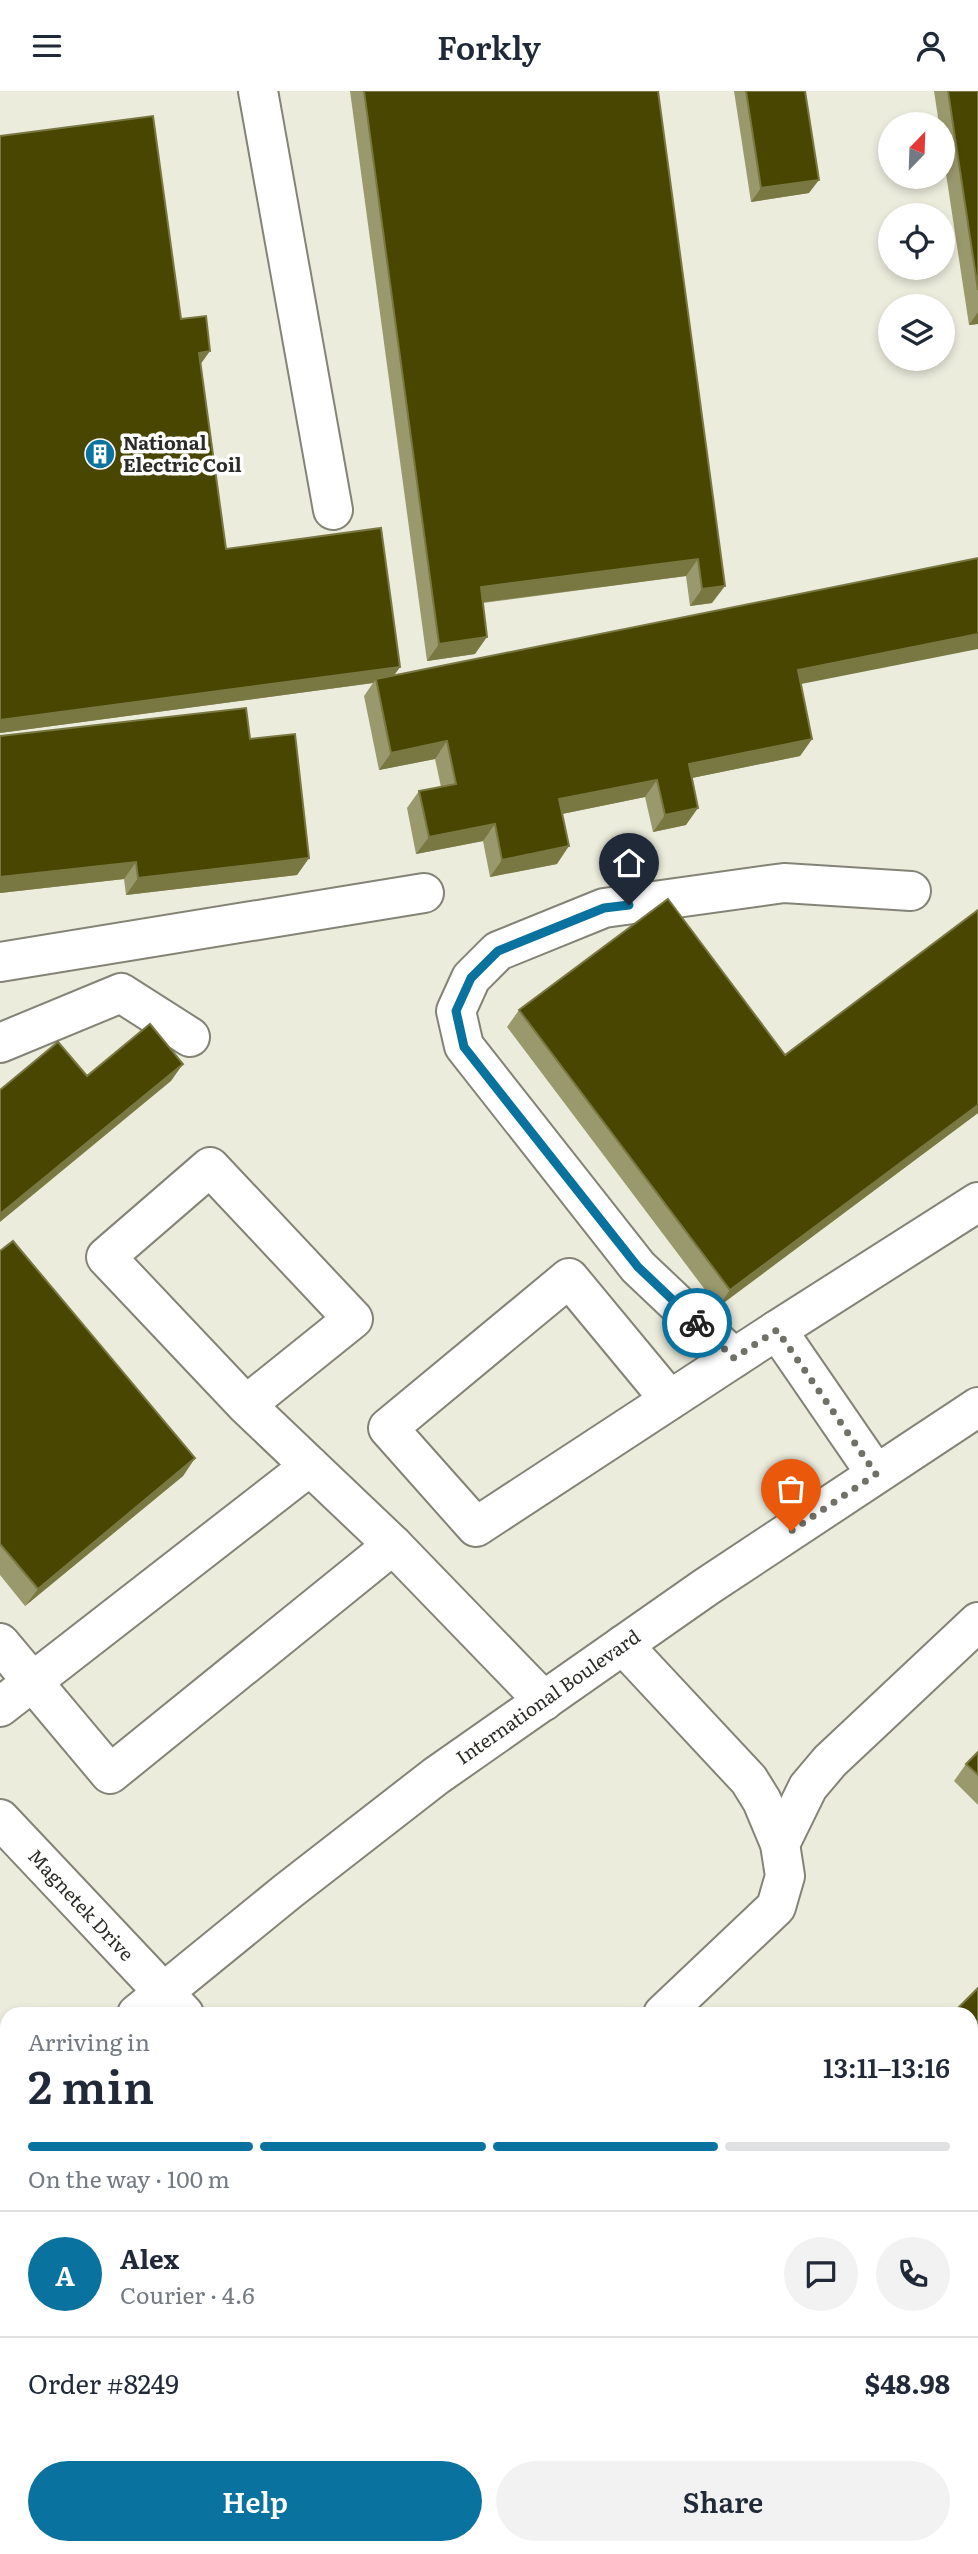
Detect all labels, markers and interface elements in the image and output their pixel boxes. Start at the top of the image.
text: Forkly [437,22,541,70]
icon: menu [28,27,66,65]
icon: person [912,27,950,65]
north arrow [878,112,956,189]
map controls [878,112,955,371]
button: locate [878,203,955,280]
button: layers [878,294,955,371]
place label: National Electric Coil [123,428,242,478]
building icon: National Electric Coil [83,437,117,471]
pin [599,833,659,905]
icon: home [610,844,648,882]
courier [662,1288,732,1358]
icon: bike [678,1304,716,1342]
pin [761,1459,821,1531]
icon: bag [772,1470,810,1508]
street label: International Boulevard [450,1622,645,1770]
street label: Magnetek Drive [22,1842,141,1967]
text: Arriving in [28,2024,150,2058]
text: 13:11–13:16 [823,2047,950,2086]
text: 2 min [28,2050,154,2118]
text: On the way · 100 m [28,2161,230,2195]
button: chat [784,2237,858,2311]
button: phone [876,2237,950,2311]
text: Alex [120,2238,179,2277]
text: A [55,2255,75,2294]
text: Courier · 4.6 [120,2277,255,2311]
text: Order #8249 [28,2363,179,2402]
text: $48.98 [865,2363,950,2402]
button: Help [28,2461,482,2541]
button: Share [496,2461,950,2541]

